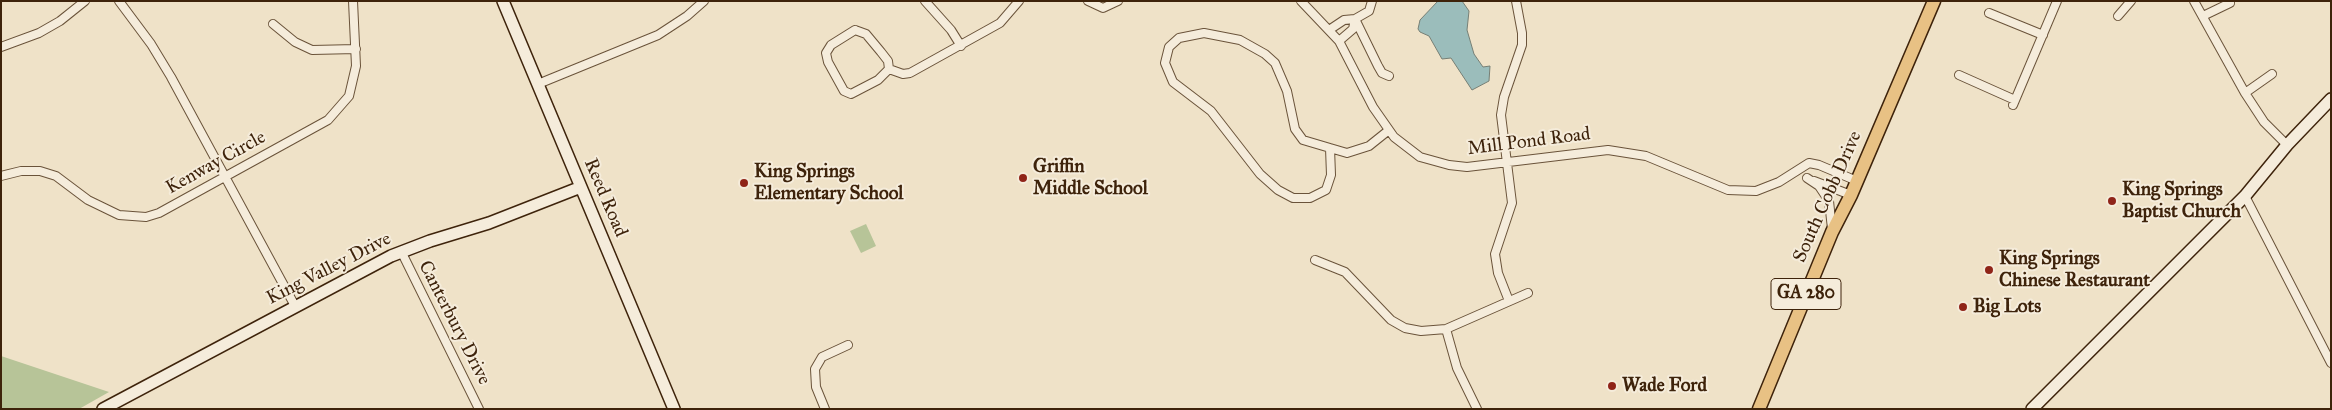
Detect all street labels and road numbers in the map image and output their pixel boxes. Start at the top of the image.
street label: Mill Pond Road [1466,123,1592,161]
street label: Kenway Circle [162,126,270,200]
street label: South Cobb Drive [1789,128,1867,266]
street label: Reed Road [578,155,632,241]
street label: King Valley Drive [263,228,395,310]
street label: Canterbury Drive [413,257,495,389]
road number: GA 280 [1771,278,1841,310]

